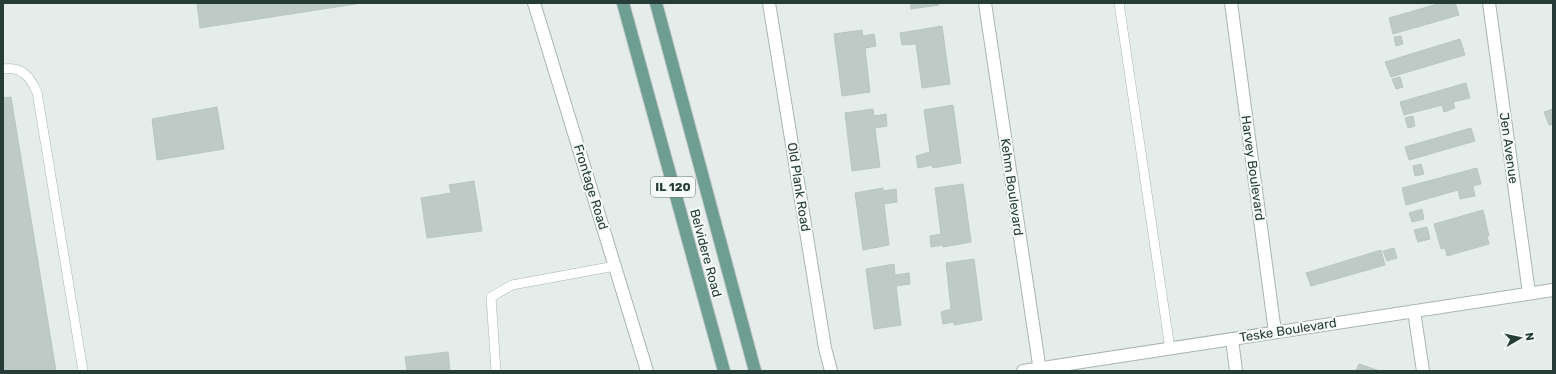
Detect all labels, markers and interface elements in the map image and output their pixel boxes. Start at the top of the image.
street label: Jen Avenue [1497,111,1521,185]
street label: Harvey Boulevard [1238,114,1268,222]
street label: Kehm Boulevard [998,137,1026,237]
street label: Old Plank Road [785,141,813,233]
street label: Frontage Road [570,142,611,232]
road number: IL 120 [651,177,695,197]
street label: Belvidere Road [687,207,725,299]
street label: Teske Boulevard [1238,315,1338,345]
north arrow [1500,318,1540,358]
text: N [1522,332,1536,342]

